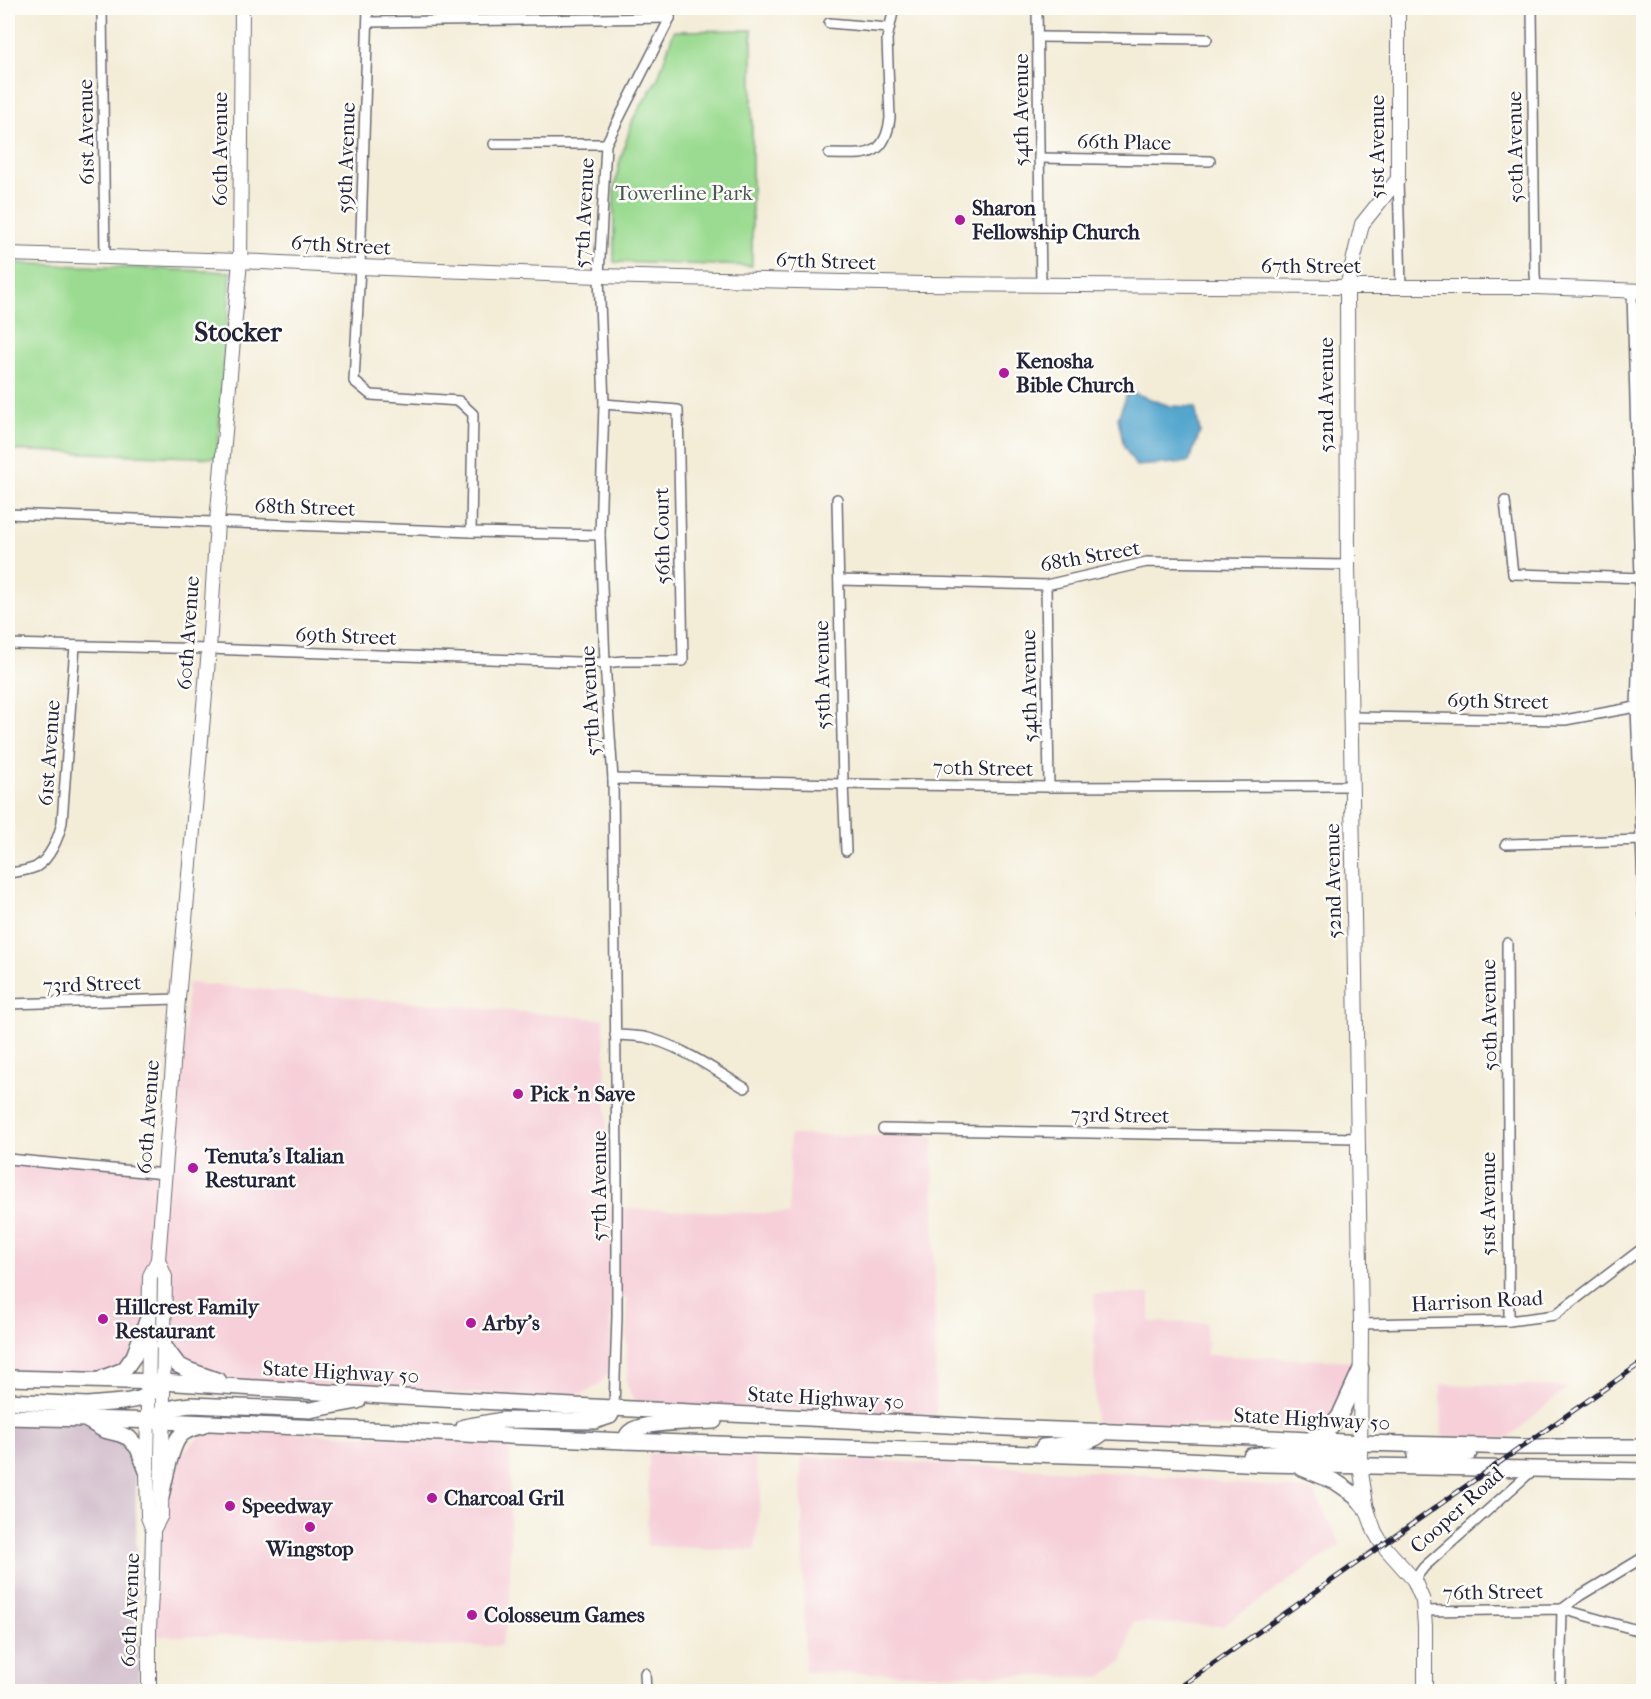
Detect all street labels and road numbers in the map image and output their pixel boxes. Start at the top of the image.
street label: 54th Avenue [1009,53,1033,167]
street label: 61st Avenue [73,79,99,185]
street label: 50th Avenue [1502,91,1528,203]
street label: 60th Avenue [208,92,232,206]
street label: 51st Avenue [1365,95,1389,199]
street label: 59th Avenue [332,102,360,214]
street label: 66th Place [1077,129,1171,155]
street label: 57th Avenue [569,157,599,269]
street label: 67th Street [290,230,392,260]
street label: 67th Street [775,247,877,275]
street label: 67th Street [1261,254,1362,278]
street label: 52nd Avenue [1314,337,1338,453]
street label: 56th Court [649,487,675,585]
street label: 68th Street [254,493,356,521]
street label: 68th Street [1038,535,1142,577]
street label: 60th Avenue [172,575,204,691]
street label: 55th Avenue [809,620,835,730]
street label: 69th Street [295,622,398,650]
street label: 54th Avenue [1016,629,1042,743]
street label: 57th Avenue [575,645,605,757]
street label: 69th Street [1447,688,1549,714]
street label: 61st Avenue [33,699,65,807]
street label: 70th Street [932,755,1034,781]
street label: 52nd Avenue [1320,823,1346,939]
street label: 50th Avenue [1476,959,1502,1071]
street label: 73rd Street [42,970,142,998]
street label: 60th Avenue [132,1059,164,1175]
street label: 73rd Street [1070,1102,1170,1128]
street label: 57th Avenue [587,1131,611,1241]
street label: 51st Avenue [1476,1152,1500,1256]
street label: Harrison Road [1410,1286,1544,1316]
street label: State Highway 50 [262,1356,420,1388]
street label: State Highway 50 [747,1382,905,1414]
street label: State Highway 50 [1233,1403,1391,1435]
street label: Cooper Road [1405,1461,1509,1558]
street label: 60th Avenue [116,1552,144,1668]
street label: 76th Street [1442,1579,1544,1605]

